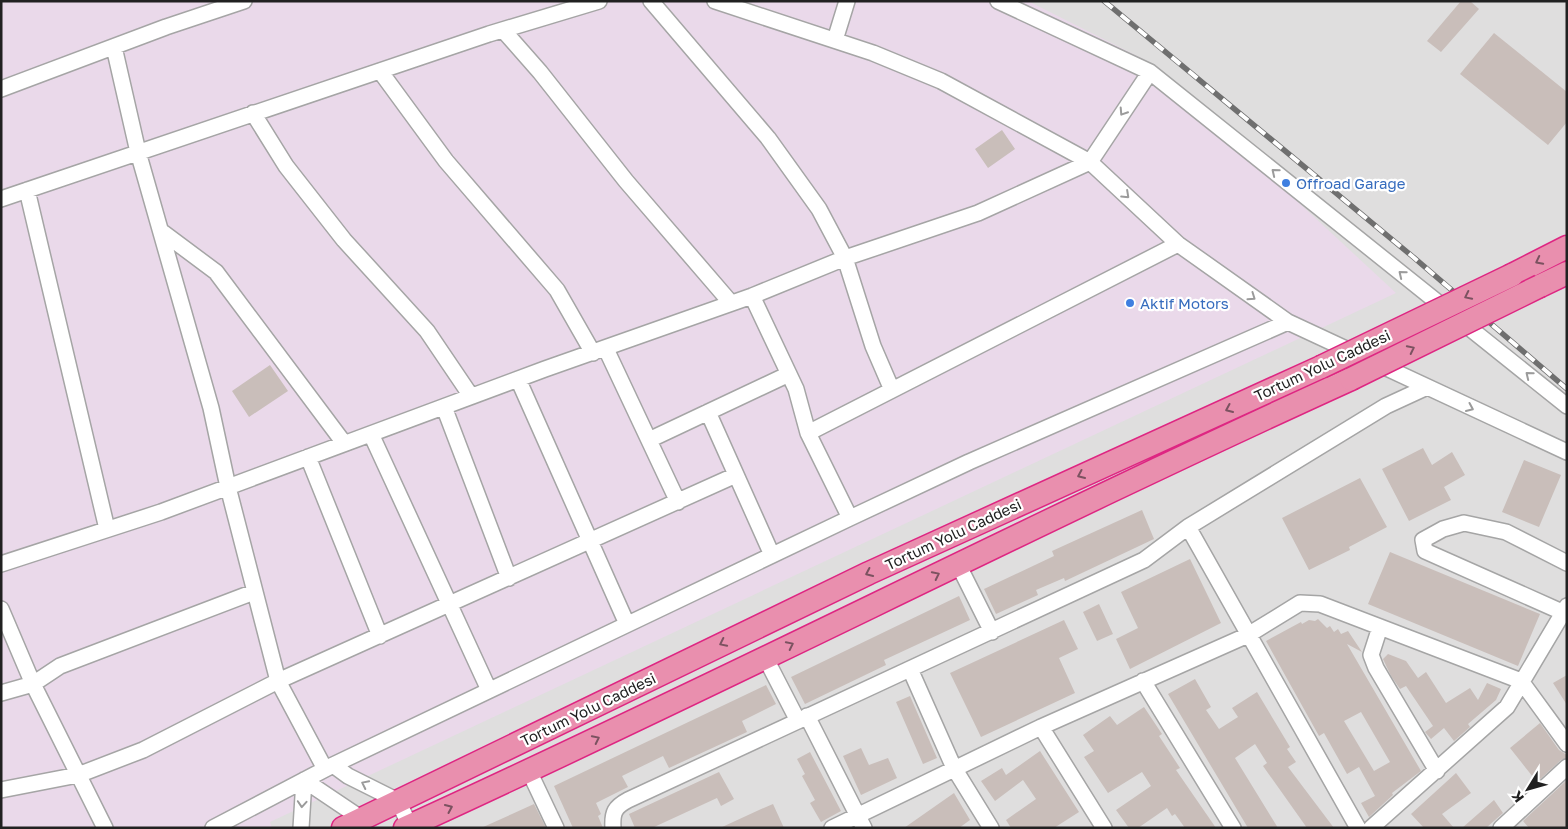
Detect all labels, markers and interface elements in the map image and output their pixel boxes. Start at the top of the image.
one-way arrow [1120,107,1129,116]
one-way arrow [1271,169,1281,178]
place label: Offroad Garage [1296,174,1406,192]
marker: Offroad Garage [1280,177,1292,189]
one-way arrow [1120,189,1129,198]
one-way arrow [1535,255,1544,265]
one-way arrow [1399,271,1408,279]
one-way arrow [1464,290,1473,301]
one-way arrow [1246,291,1256,300]
place label: Aktif Motors [1140,294,1229,312]
marker: Aktif Motors [1124,297,1136,309]
street label: Tortum Yolu Caddesi [1251,326,1393,404]
one-way arrow [1406,345,1415,356]
one-way arrow [1526,373,1535,381]
one-way arrow [1225,402,1234,413]
one-way arrow [1465,402,1474,413]
one-way arrow [1077,469,1086,479]
street label: Tortum Yolu Caddesi [882,495,1024,573]
one-way arrow [865,566,874,577]
one-way arrow [931,571,940,581]
one-way arrow [719,637,728,647]
one-way arrow [785,641,794,651]
street label: Tortum Yolu Caddesi [518,668,658,750]
one-way arrow [591,735,600,745]
north arrow [1503,764,1553,814]
one-way arrow [361,780,370,790]
text: K [1507,788,1527,806]
one-way arrow [297,800,308,808]
one-way arrow [444,803,453,814]

